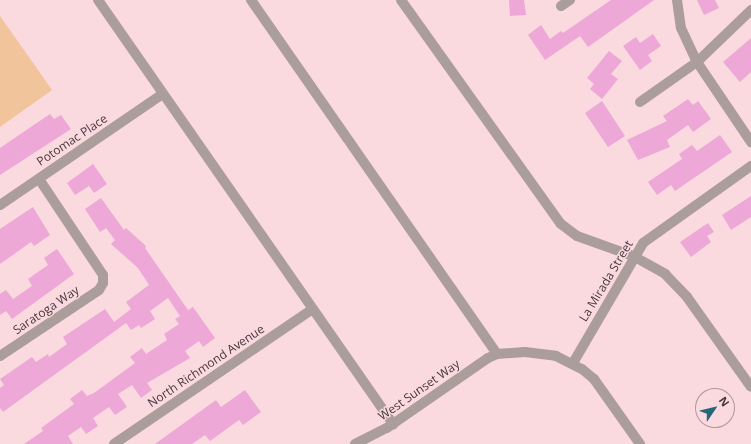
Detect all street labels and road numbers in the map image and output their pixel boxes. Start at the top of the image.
street label: Potomac Place [34,111,110,169]
street label: La Mirada Street [576,238,636,324]
street label: Saratoga Way [10,283,82,337]
street label: North Richmond Avenue [145,322,267,410]
street label: West Sunset Way [376,357,462,423]

